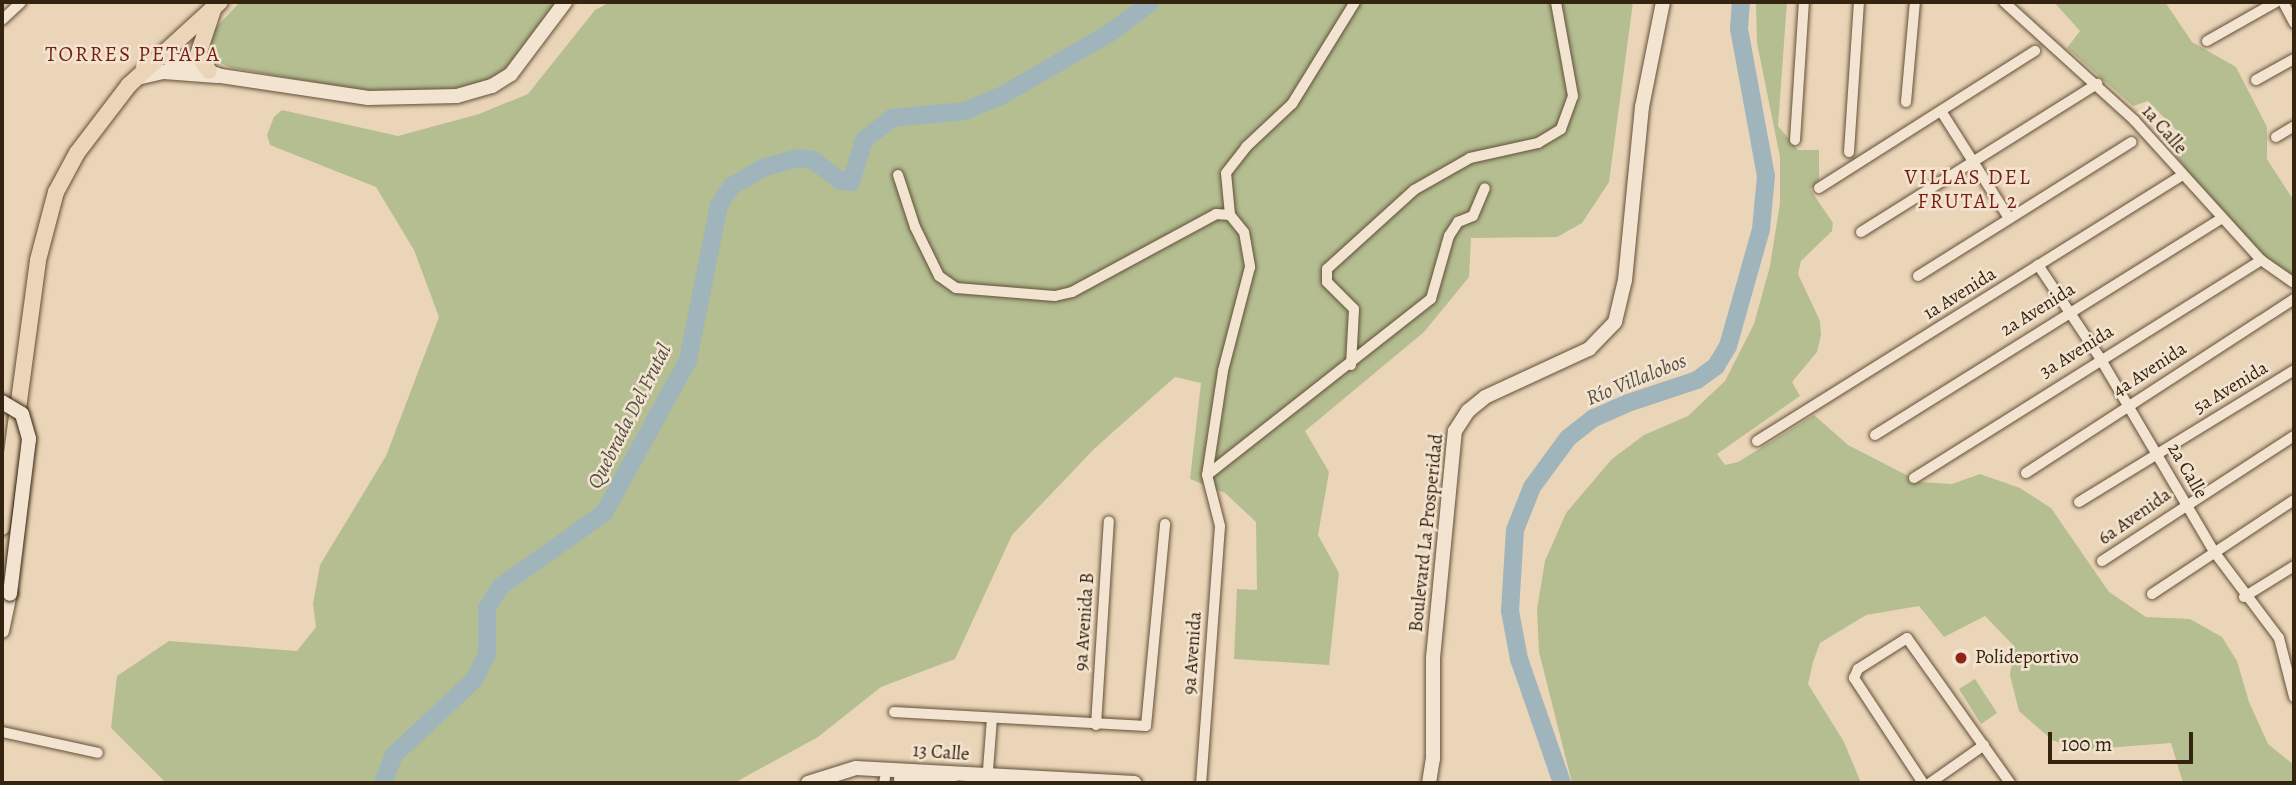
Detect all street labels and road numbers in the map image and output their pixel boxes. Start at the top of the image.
street label: 1a Calle [2136,101,2192,159]
street label: 1a Avenida [1919,263,2001,325]
street label: 2a Avenida [1996,278,2080,342]
street label: 3a Avenida [2036,320,2118,384]
street label: 4a Avenida [2109,338,2191,402]
street label: 5a Avenida [2190,357,2272,419]
street label: Boulevard La Prosperidad [1405,433,1449,633]
street label: 2a Calle [2162,439,2212,503]
street label: 6a Avenida [2094,484,2176,550]
street label: 9a Avenida B [1070,572,1100,672]
street label: 9a Avenida [1179,611,1207,695]
street label: 13 Calle [912,740,970,766]

